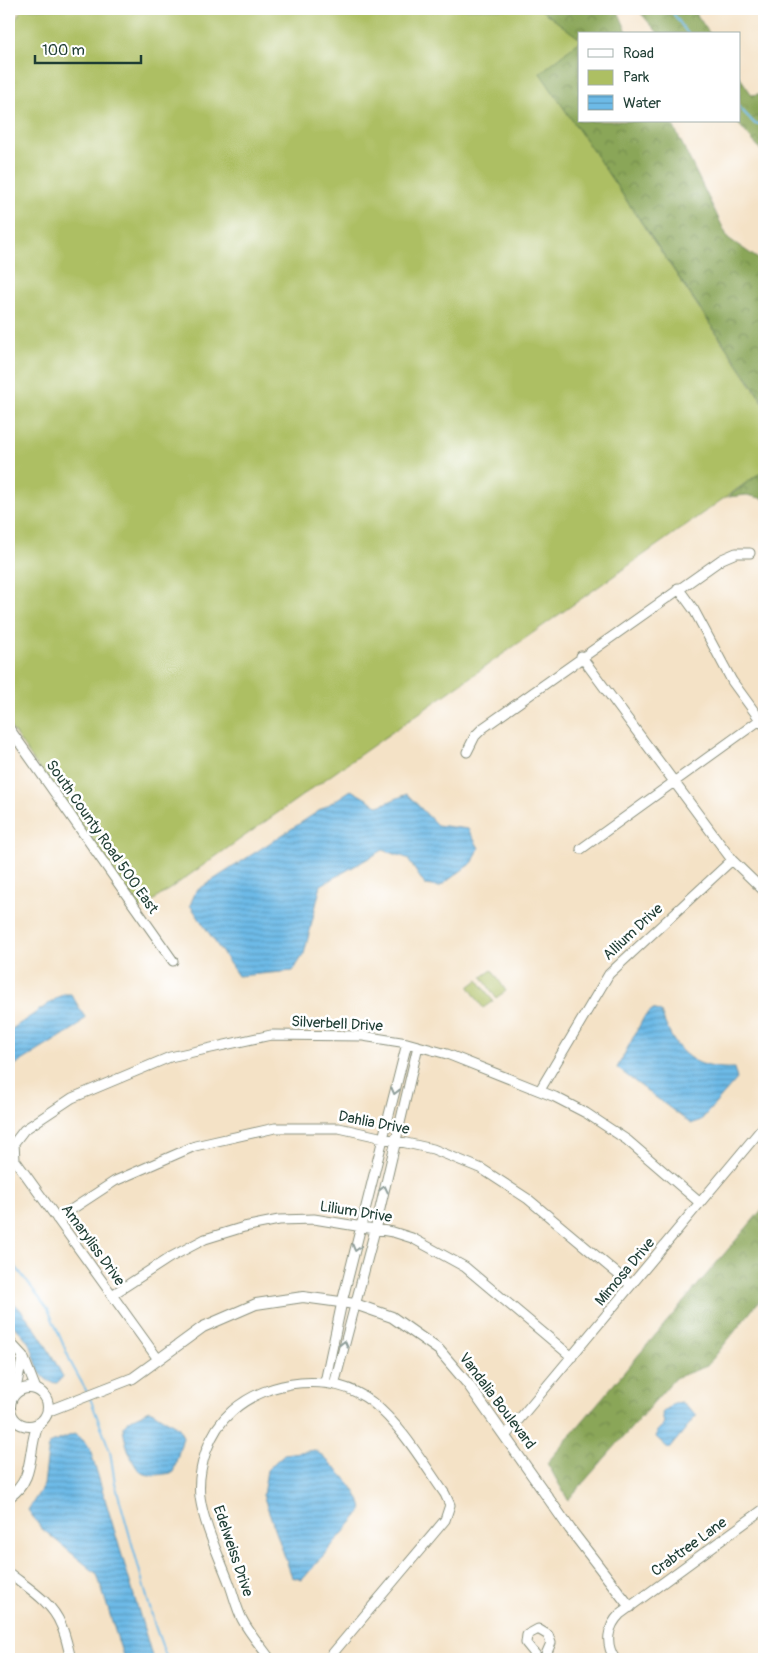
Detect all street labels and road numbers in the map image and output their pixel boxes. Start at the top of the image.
street label: South County Road 500 East [42,756,163,918]
street label: Allium Drive [599,899,667,965]
street label: Silverbell Drive [291,1012,384,1036]
street label: Dahlia Drive [337,1107,412,1139]
street label: Lilium Drive [318,1197,394,1227]
street label: Amaryliss Drive [57,1200,129,1290]
street label: Mimosa Drive [591,1233,659,1310]
street label: Vandalia Boulevard [455,1349,539,1453]
street label: Edelweiss Drive [209,1503,258,1600]
street label: Crabtree Lane [647,1513,731,1581]

